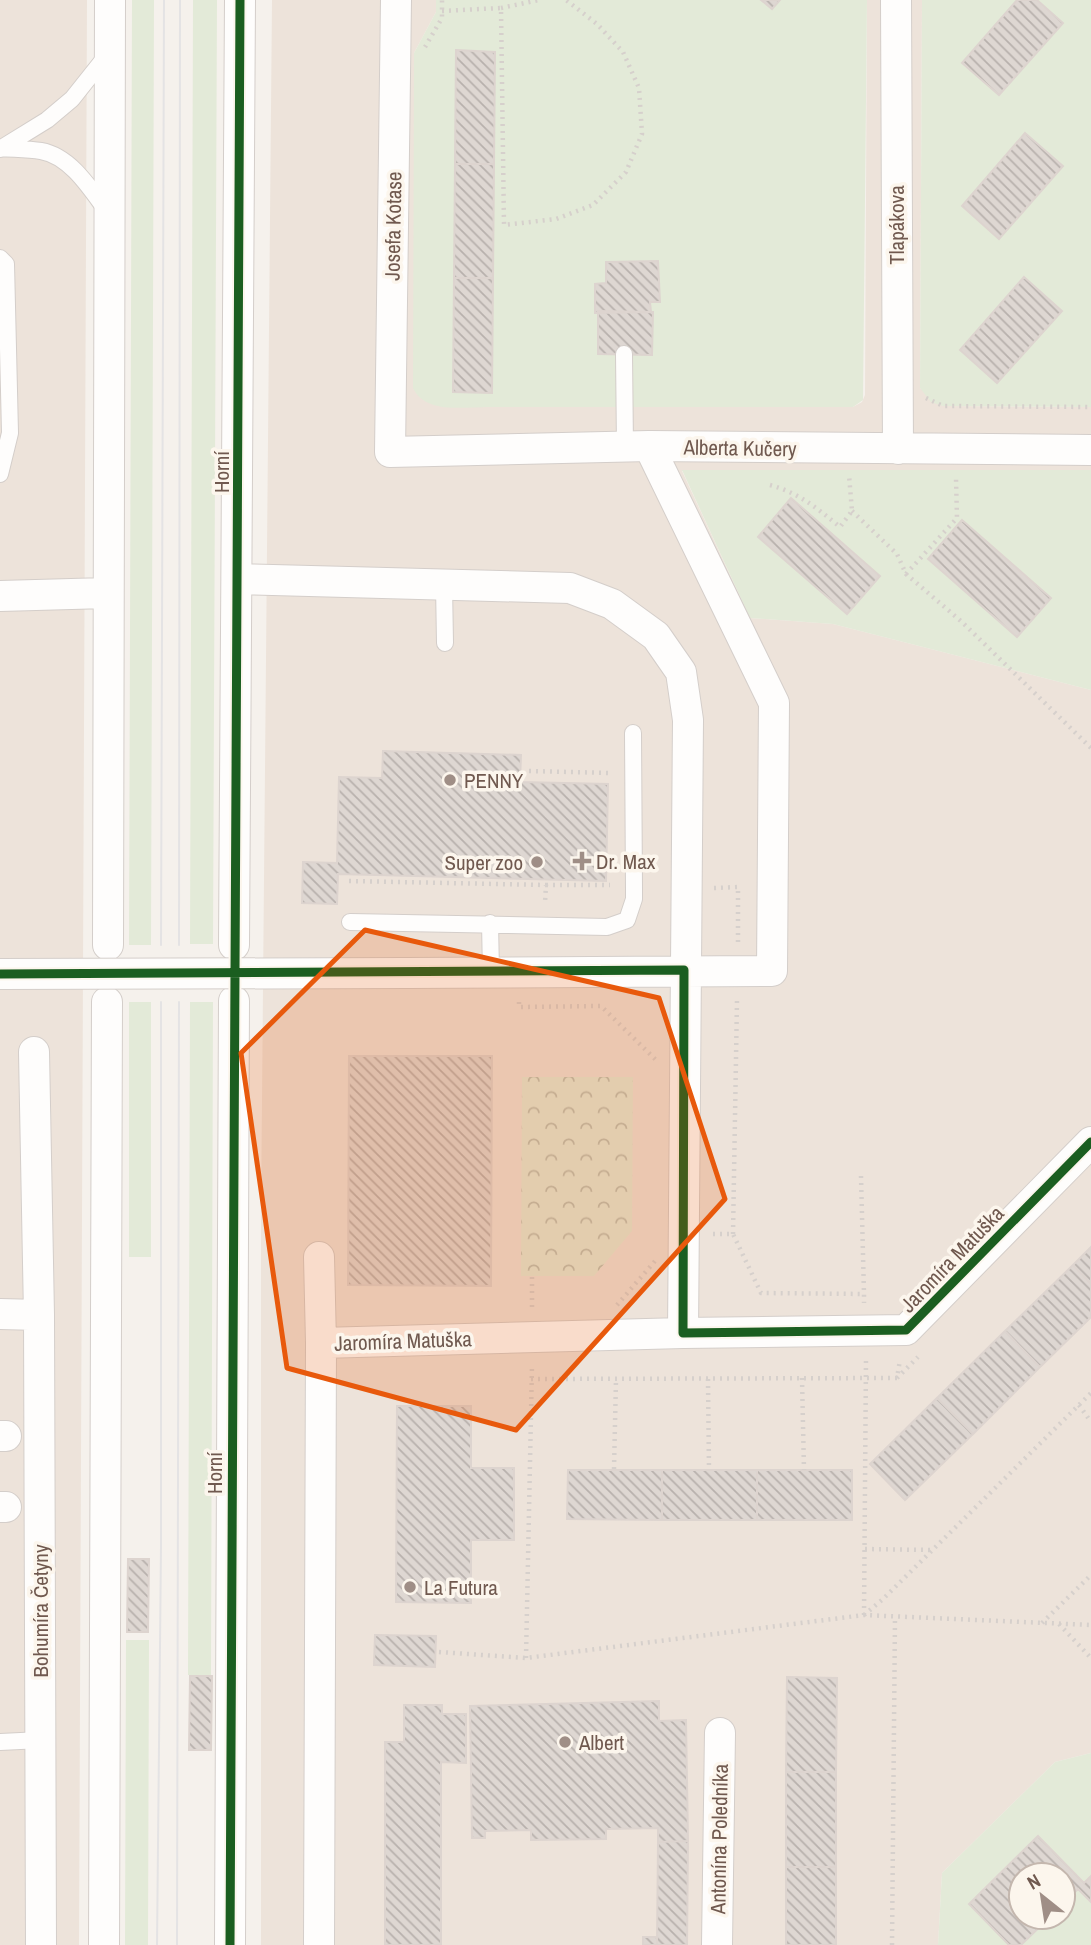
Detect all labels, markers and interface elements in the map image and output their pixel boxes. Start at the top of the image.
street label: Josefa Kotase [378,171,408,281]
street label: Tlapákova [882,185,911,265]
street label: Alberta Kučery [682,432,797,463]
street label: Horní [207,451,236,493]
place label: PENNY [464,766,524,795]
marker: PENNY [442,772,458,788]
place label: Dr. Max [596,847,656,876]
place label: Super zoo [445,848,523,877]
marker: Dr. Max [574,853,590,869]
marker: Super zoo [529,854,545,870]
street label: Jaromíra Matuška [894,1199,1011,1319]
street label: Jaromíra Matuška [334,1324,473,1358]
street label: Horní [200,1452,229,1494]
street label: Bohumíra Četyny [26,1544,55,1678]
place label: La Futura [424,1573,498,1602]
marker: La Futura [402,1579,418,1595]
place label: Albert [578,1728,624,1757]
marker: Albert [557,1734,573,1750]
street label: Antonína Poledníka [703,1763,735,1915]
north arrow [1007,1861,1077,1931]
text: N [1022,1867,1045,1895]

